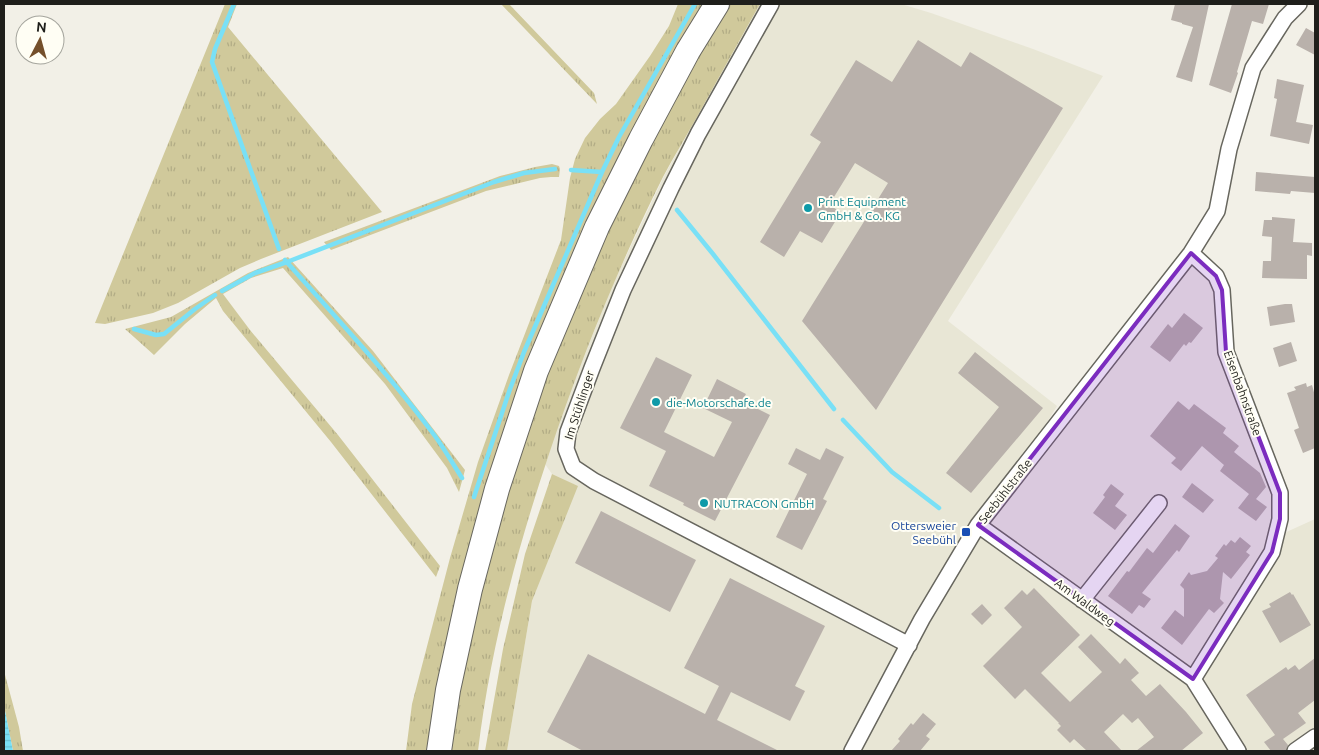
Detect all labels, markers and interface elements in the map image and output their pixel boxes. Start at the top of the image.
north arrow [15,15,65,65]
text: N [35,19,47,36]
place label: Print Equipment GmbH & Co. KG [818,195,906,222]
marker: Print Equipment GmbH & Co. KG [802,202,814,214]
street label: Eisenbahnstraße [1222,349,1264,437]
street label: Im Stühlinger [562,368,596,441]
marker: die-Motorschafe.de [650,396,662,408]
place label: die-Motorschafe.de [666,396,771,409]
street label: Seebühlstraße [976,456,1034,526]
marker: NUTRACON GmbH [698,497,710,509]
place label: NUTRACON GmbH [714,497,815,510]
place label: Ottersweier Seebühl [891,519,956,546]
marker: Ottersweier Seebühl [960,526,972,538]
street label: Am Waldweg [1052,576,1118,628]

